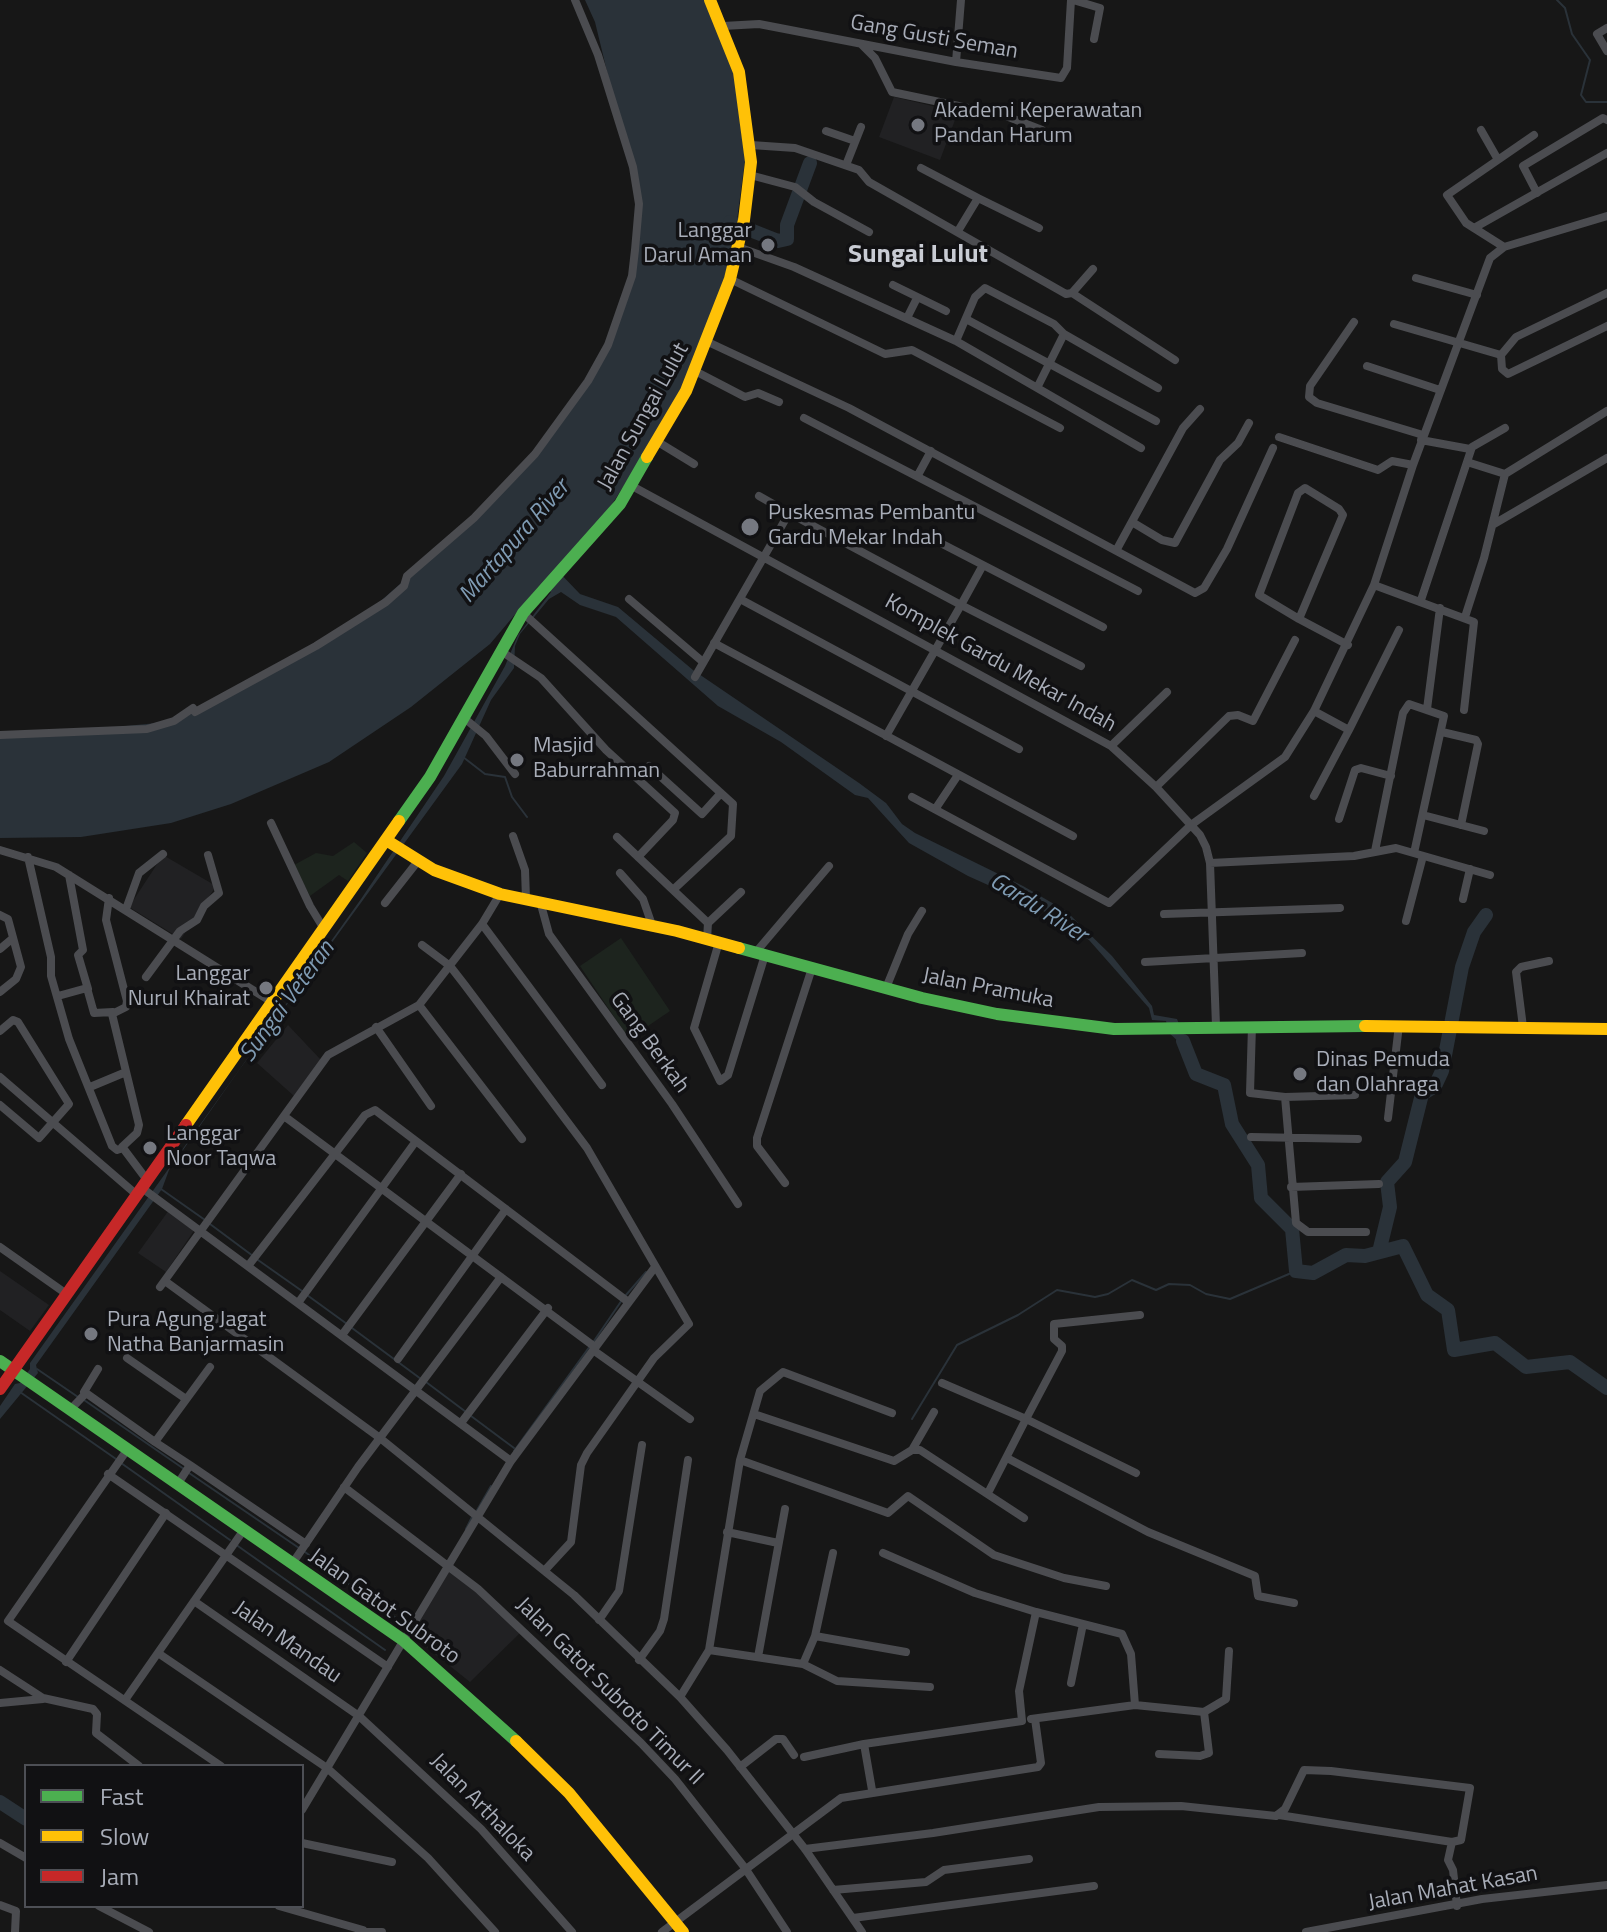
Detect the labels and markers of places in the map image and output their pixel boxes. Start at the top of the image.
place label: Akademi Keperawatan Pandan Harum [934,99,1142,150]
marker: Akademi Keperawatan Pandan Harum [909,116,927,134]
place label: Langgar Darul Aman [643,219,752,270]
marker: Langgar Darul Aman [759,236,777,254]
place label: Puskesmas Pembantu Gardu Mekar Indah [768,501,975,552]
marker: Puskesmas Pembantu Gardu Mekar Indah [739,516,761,538]
place label: Masjid Baburrahman [533,734,660,786]
marker: Masjid Baburrahman [508,751,526,769]
place label: Langgar Nurul Khairat [128,962,250,1014]
marker: Langgar Nurul Khairat [257,979,275,997]
place label: Dinas Pemuda dan Olahraga [1316,1048,1450,1100]
marker: Dinas Pemuda dan Olahraga [1291,1065,1309,1083]
place label: Langgar Noor Taqwa [166,1122,276,1174]
marker: Langgar Noor Taqwa [141,1139,159,1157]
place label: Pura Agung Jagat Natha Banjarmasin [107,1308,284,1360]
marker: Pura Agung Jagat Natha Banjarmasin [82,1325,100,1343]

